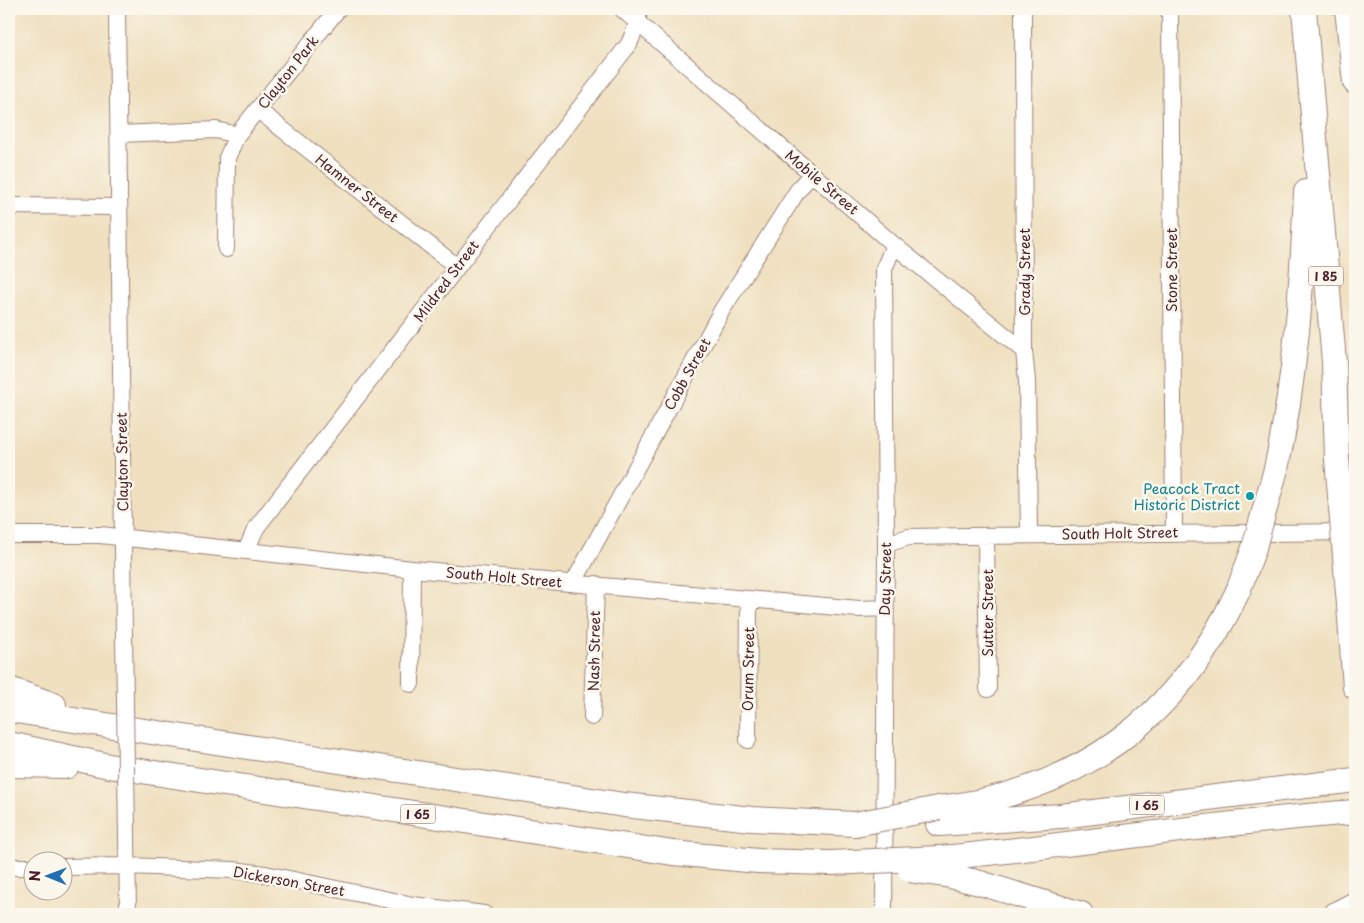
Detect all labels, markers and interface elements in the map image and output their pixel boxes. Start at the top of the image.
street label: Clayton Park [252,30,324,113]
street label: Mobile Street [781,145,864,219]
street label: Hamner Street [311,149,403,227]
street label: Stone Street [1161,227,1182,312]
street label: Grady Street [1014,228,1035,316]
street label: Mildred Street [408,236,484,326]
road number: I 85 [1308,266,1344,286]
street label: Cobb Street [658,334,716,414]
street label: Clayton Street [111,412,133,512]
place label: Peacock Tract Historic District [1134,478,1240,515]
marker: Peacock Tract Historic District [1244,490,1256,502]
street label: South Holt Street [1062,521,1179,545]
street label: Day Street [874,542,896,616]
street label: South Holt Street [445,561,563,593]
street label: Sutter Street [977,569,998,657]
street label: Nash Street [583,610,605,691]
street label: Orum Street [737,626,759,711]
road number: I 65 [1130,796,1164,814]
road number: I 65 [400,804,436,824]
north arrow [22,850,72,900]
street label: Dickerson Street [232,861,347,901]
text: N [24,870,45,881]

